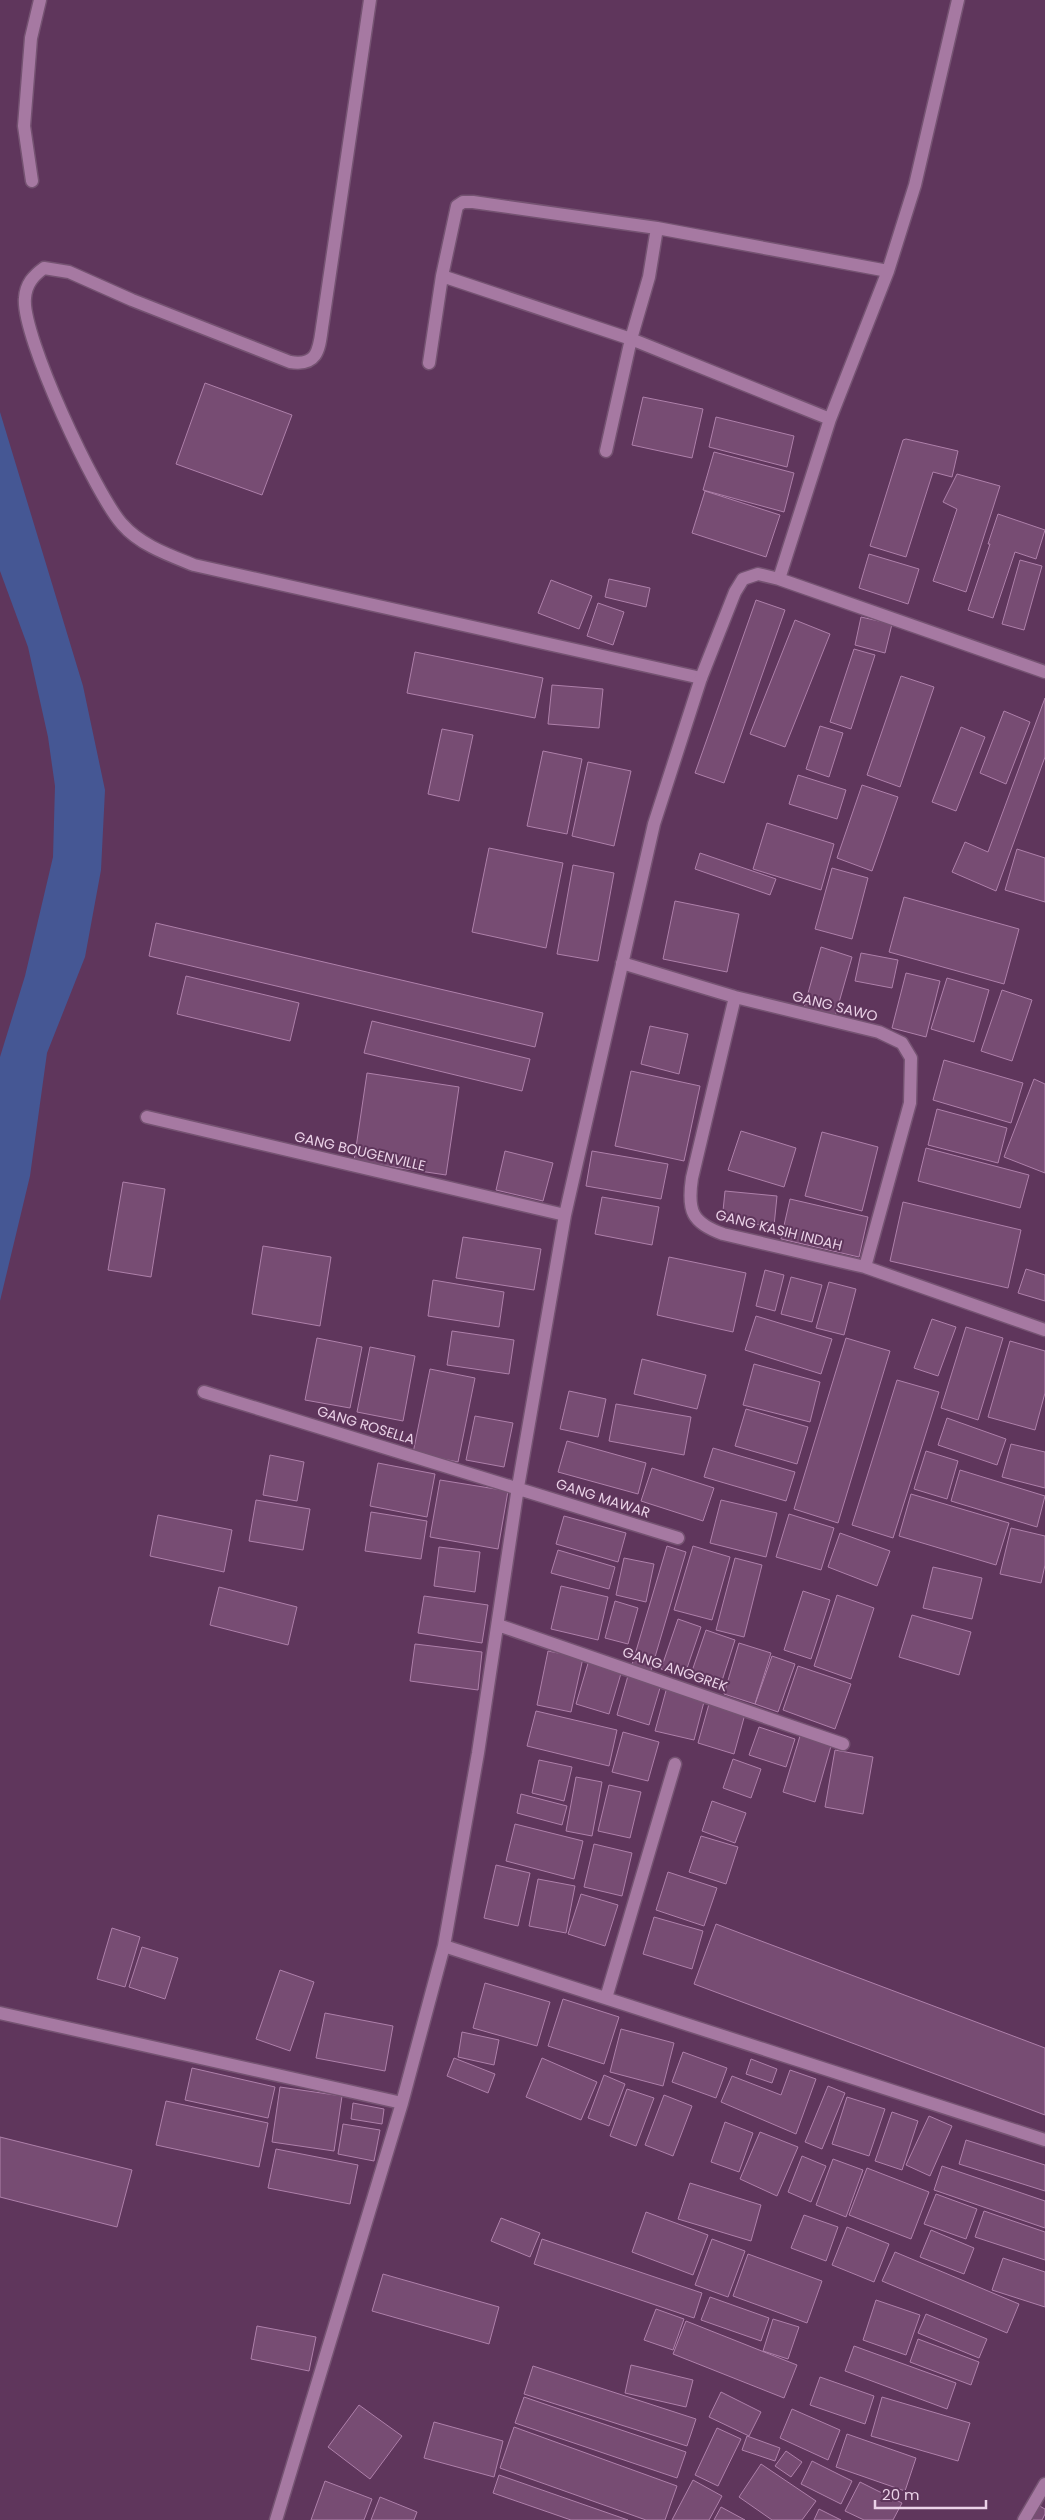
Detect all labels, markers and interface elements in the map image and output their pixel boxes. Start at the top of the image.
street label: GANG SAWO [790,986,880,1026]
street label: GANG BOUGENVILLE [292,1126,428,1176]
street label: GANG KASIH INDAH [713,1205,845,1255]
street label: GANG ROSELLA [315,1401,417,1449]
street label: GANG MAWAR [553,1473,653,1523]
street label: GANG ANGGREK [620,1642,731,1697]
scale bar [875,2478,986,2510]
text: 20 m [882,2484,920,2505]

